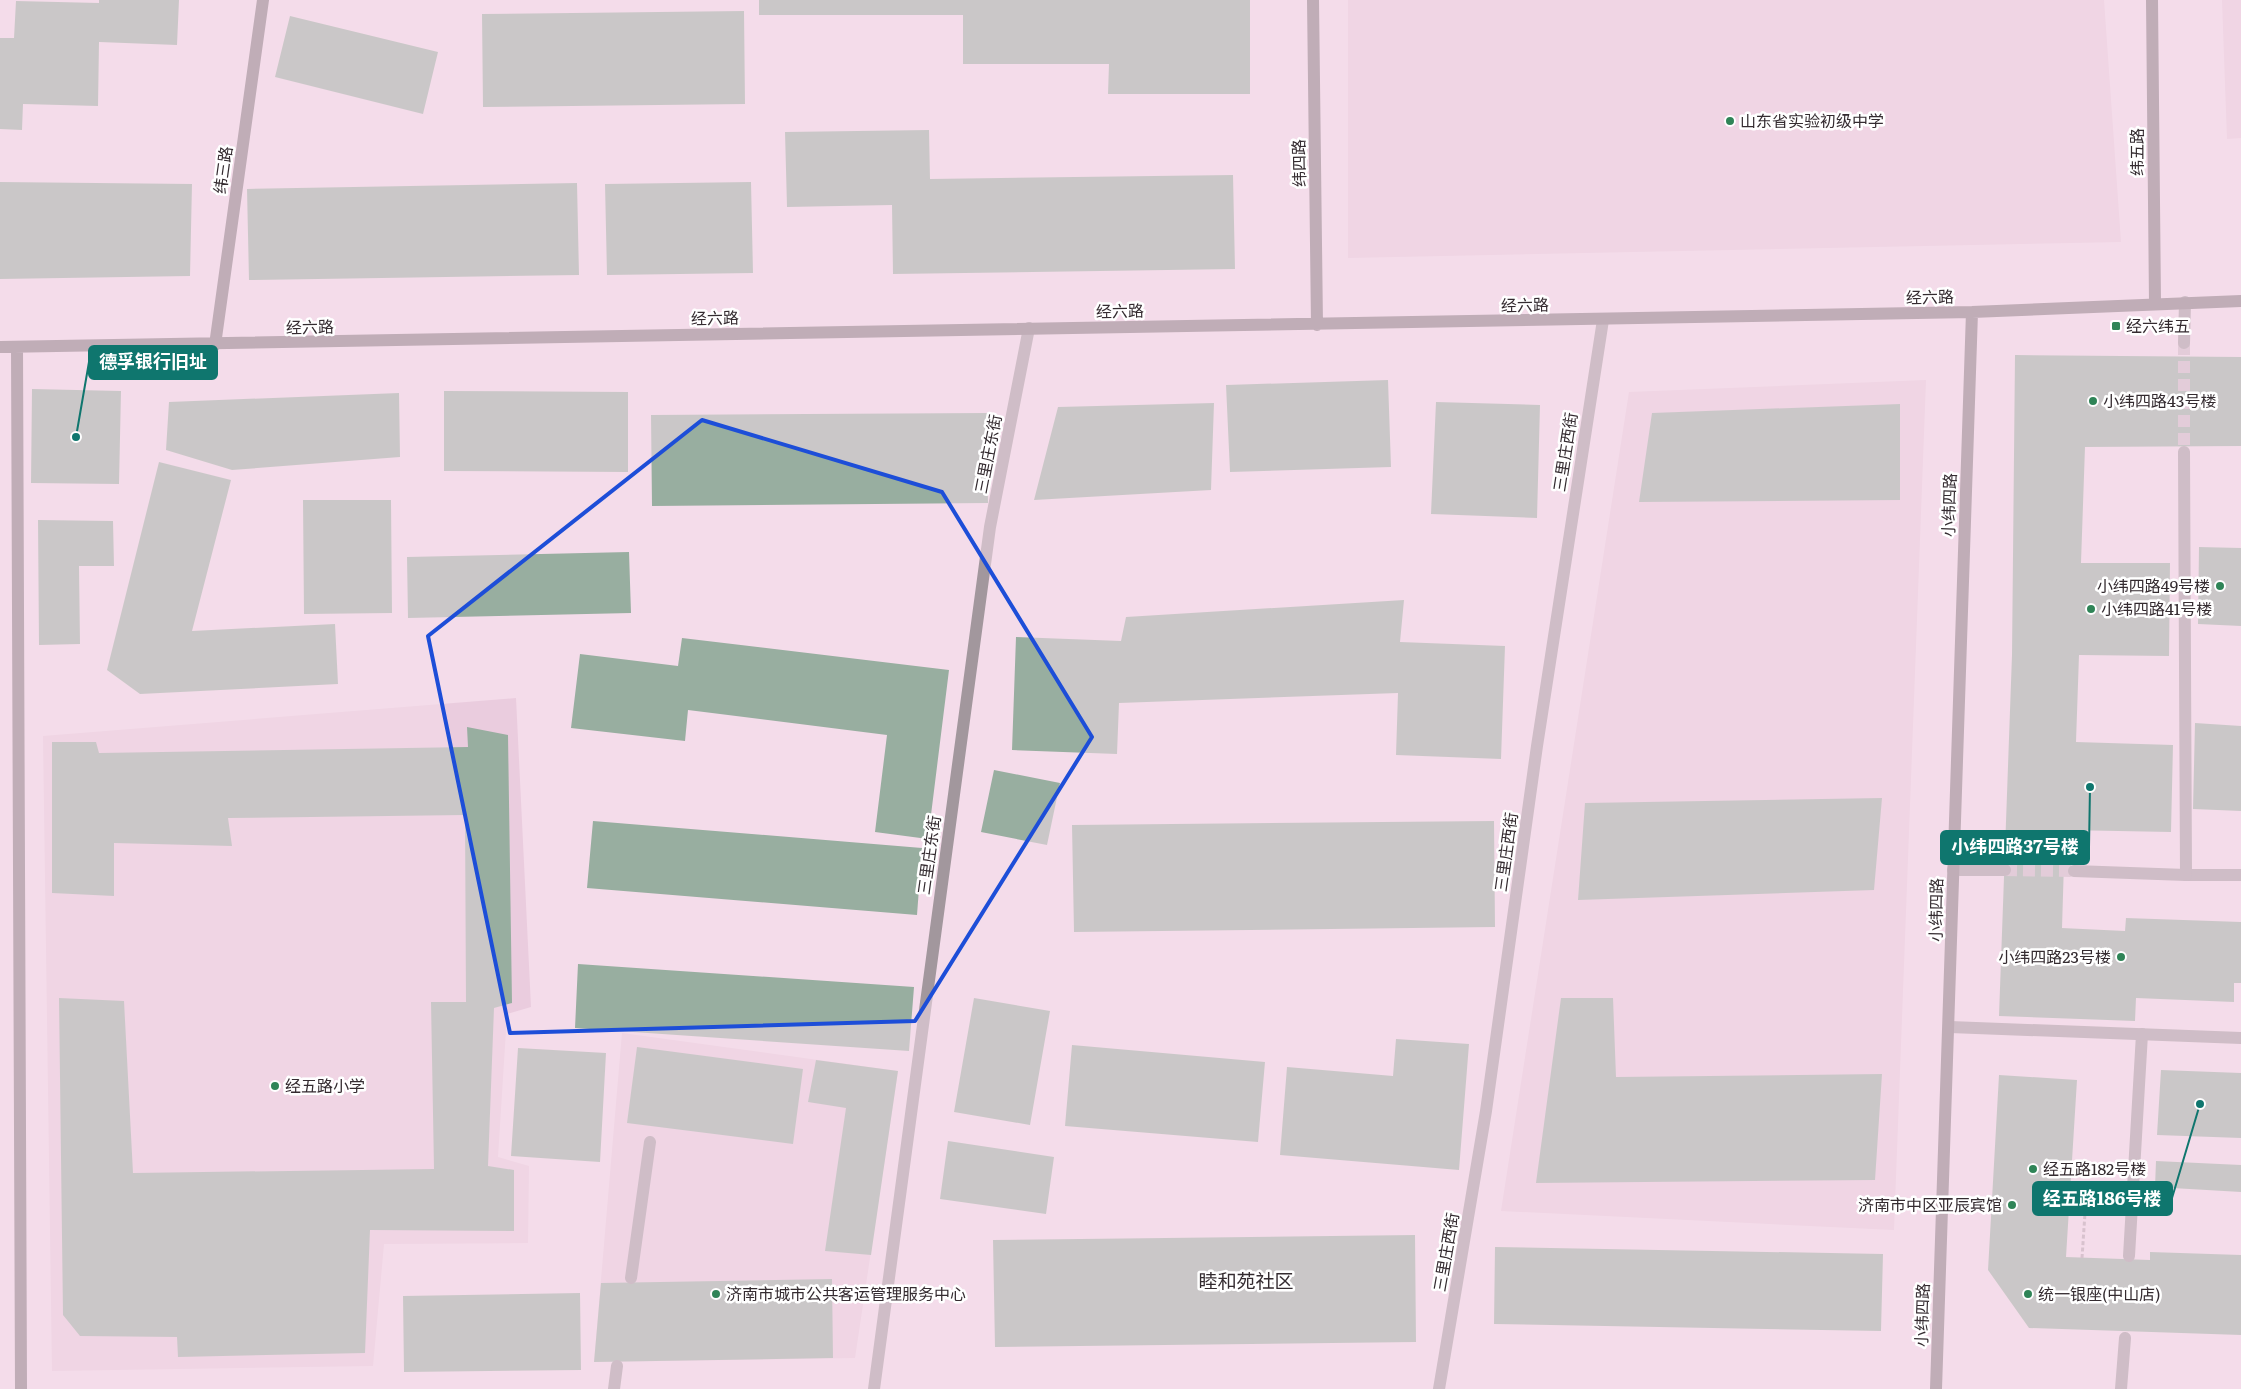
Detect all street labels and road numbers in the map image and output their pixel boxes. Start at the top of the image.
street label: 纬五路 [2124,128,2148,176]
street label: 纬四路 [1286,139,1310,187]
street label: 纬三路 [207,144,237,195]
street label: 经六路 [1906,284,1954,308]
street label: 经六路 [1501,292,1549,316]
street label: 经六路 [1096,298,1144,322]
street label: 经六路 [691,305,739,329]
street label: 经六路 [286,314,334,338]
street label: 三里庄西街 [1546,410,1582,493]
street label: 三里庄东街 [968,412,1006,495]
street label: 小纬四路 [1935,473,1961,537]
street label: 三里庄西街 [1488,811,1522,893]
street label: 三里庄东街 [911,814,945,896]
street label: 小纬四路 [1922,878,1948,942]
street label: 三里庄西街 [1426,1210,1464,1293]
street label: 小纬四路 [1908,1283,1934,1347]

